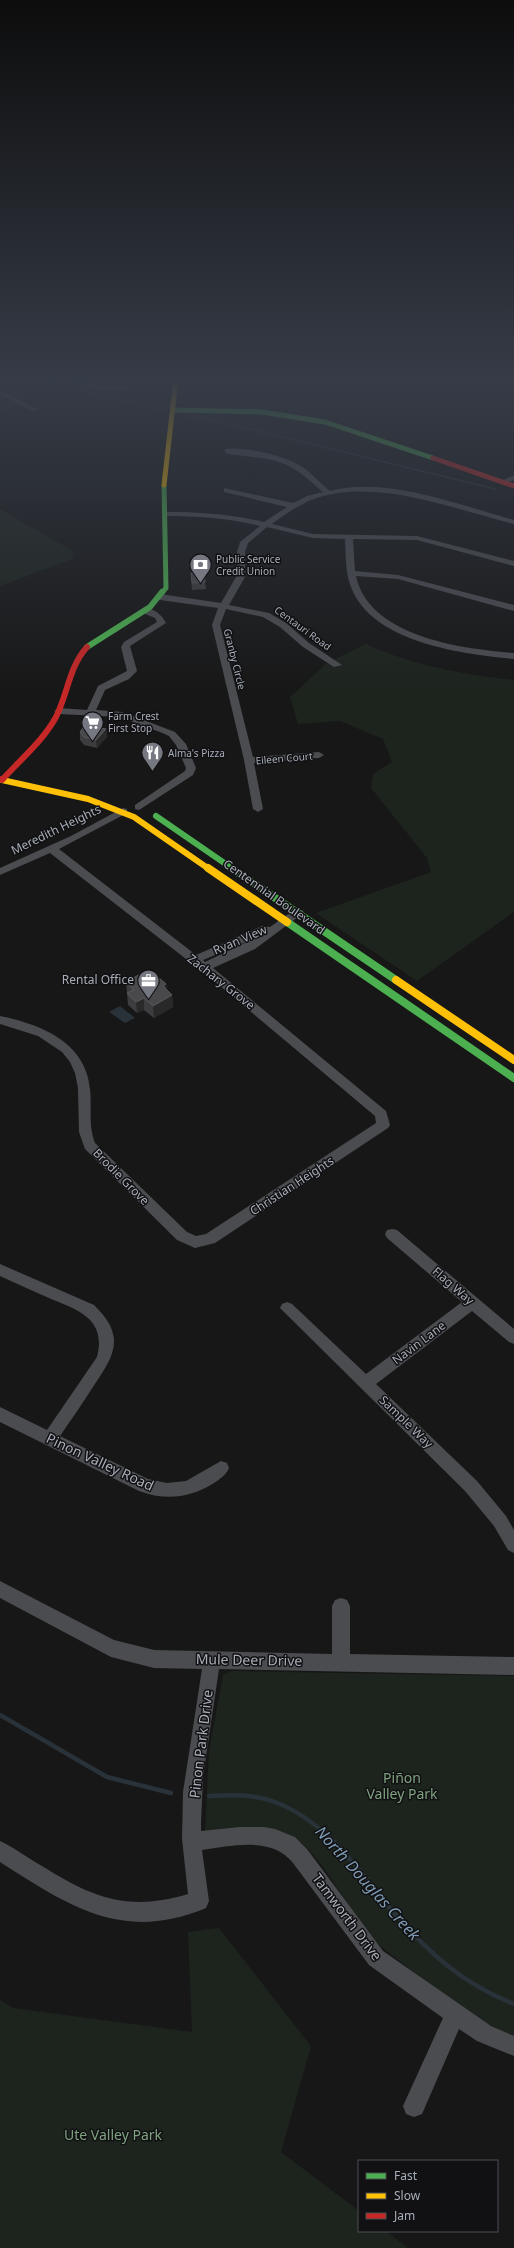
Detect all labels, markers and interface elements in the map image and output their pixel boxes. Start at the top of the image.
bank icon: Public Service Credit Union [187,552,213,585]
place label: Public Service Credit Union [216,552,281,578]
street label: Centauri Road [272,603,334,653]
street label: Granby Circle [221,627,249,691]
supermarket icon: Farm Crest First Stop [79,709,105,742]
place label: Farm Crest First Stop [108,709,160,735]
restaurant icon: Alma's Pizza [140,740,166,773]
place label: Alma's Pizza [168,746,225,760]
street label: Eileen Court [255,749,313,767]
street label: Meredith Heights [8,800,104,859]
street label: Centennial Boulevard [220,855,329,938]
street label: Ryan View [210,920,270,959]
street label: Zachary Grove [184,950,259,1013]
office icon: Rental Office [136,967,162,1000]
place label: Rental Office [62,971,134,988]
street label: Brodie Grove [89,1145,154,1209]
street label: Christian Heights [246,1152,337,1219]
street label: Flag Way [429,1263,479,1309]
street label: Navin Lane [389,1317,449,1368]
street label: Sample Way [376,1392,438,1452]
street label: Pinon Valley Road [43,1428,157,1495]
street label: Mule Deer Drive [196,1649,303,1670]
street label: Pinon Park Drive [184,1688,217,1799]
park label: Piñon Valley Park [366,1768,438,1803]
water label: North Douglas Creek [311,1821,426,1946]
street label: Tamworth Drive [308,1869,387,1964]
park label: Ute Valley Park [64,2125,163,2144]
legend [358,2160,498,2232]
text: Fast [394,2167,418,2184]
text: Slow [394,2187,421,2204]
text: Jam [393,2207,415,2224]

